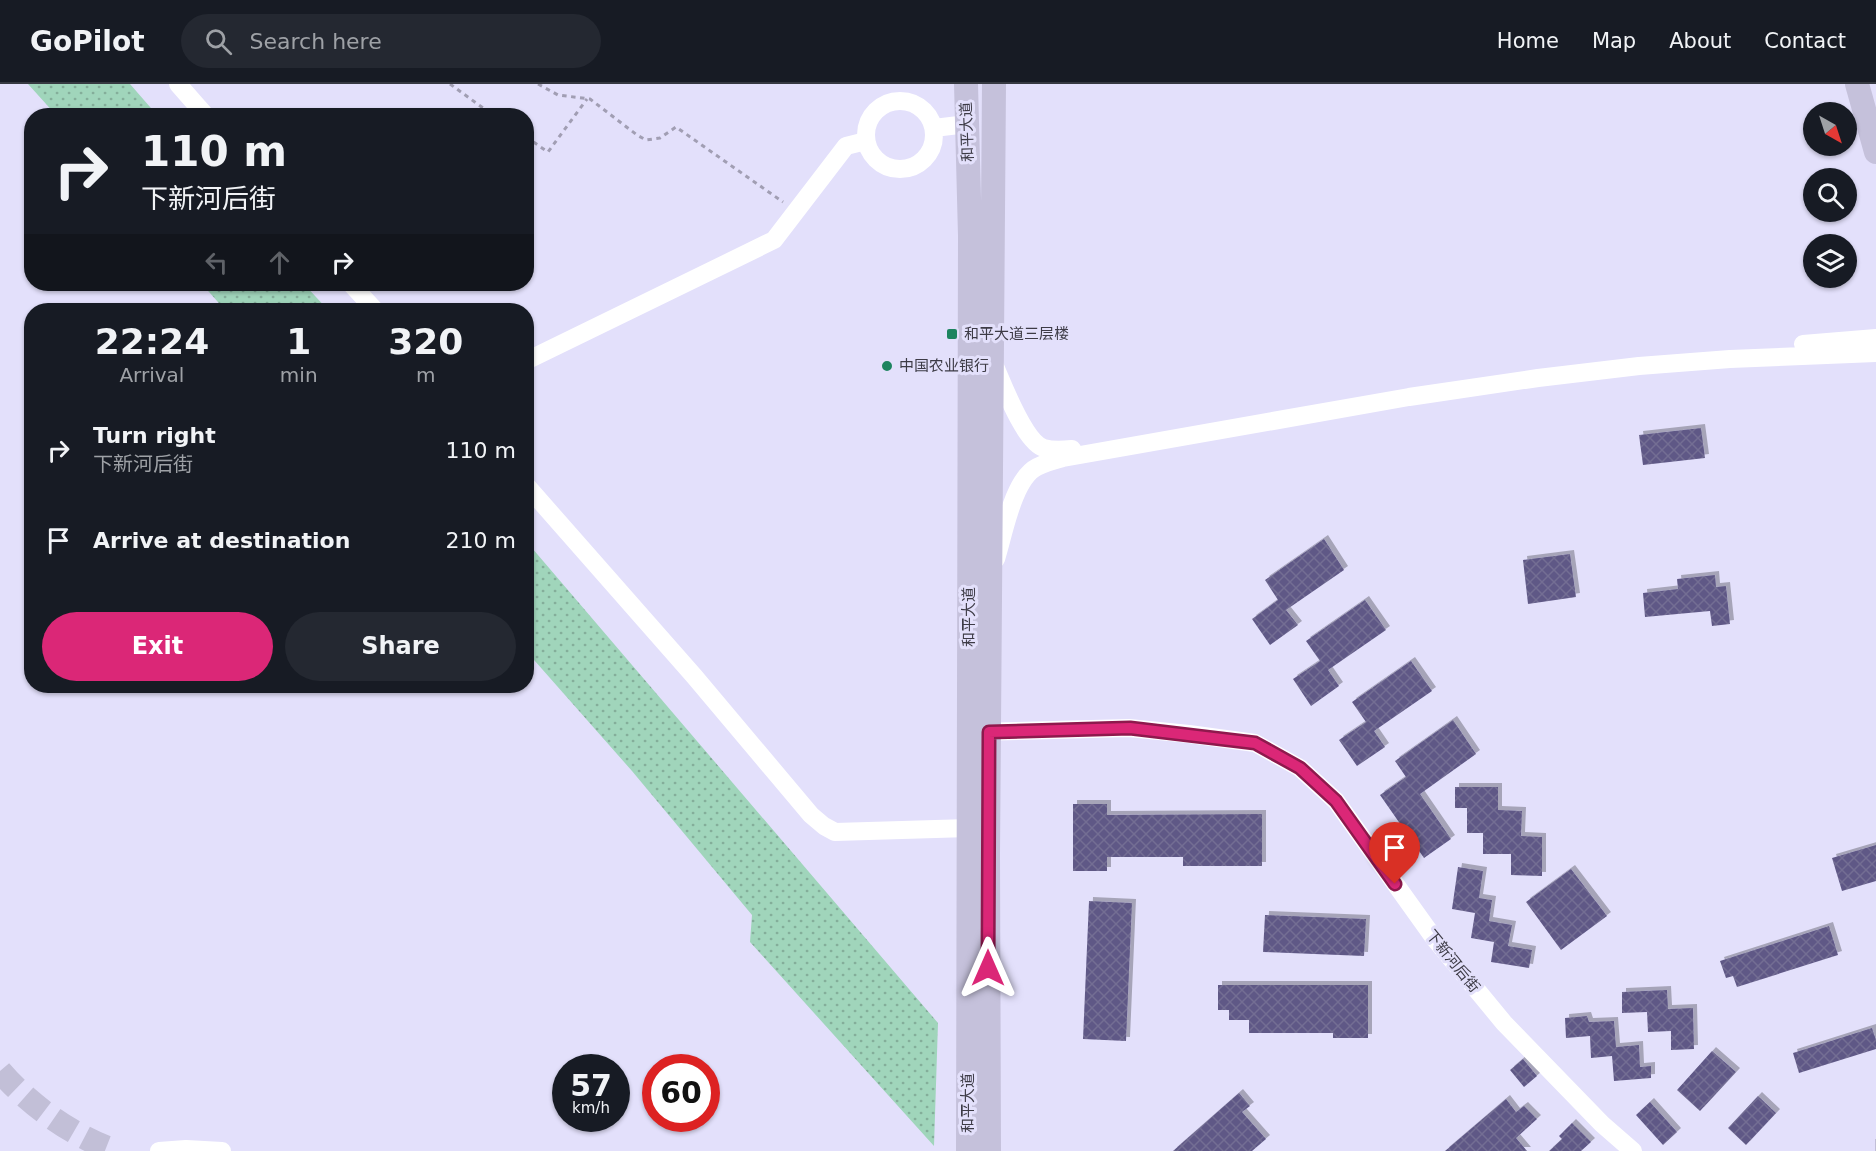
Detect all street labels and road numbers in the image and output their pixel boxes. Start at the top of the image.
street label: 和平大道 [957,102,977,162]
street label: 和平大道 [960,587,978,647]
street label: 下新河后街 [1422,926,1484,996]
street label: 和平大道 [959,1073,977,1133]

